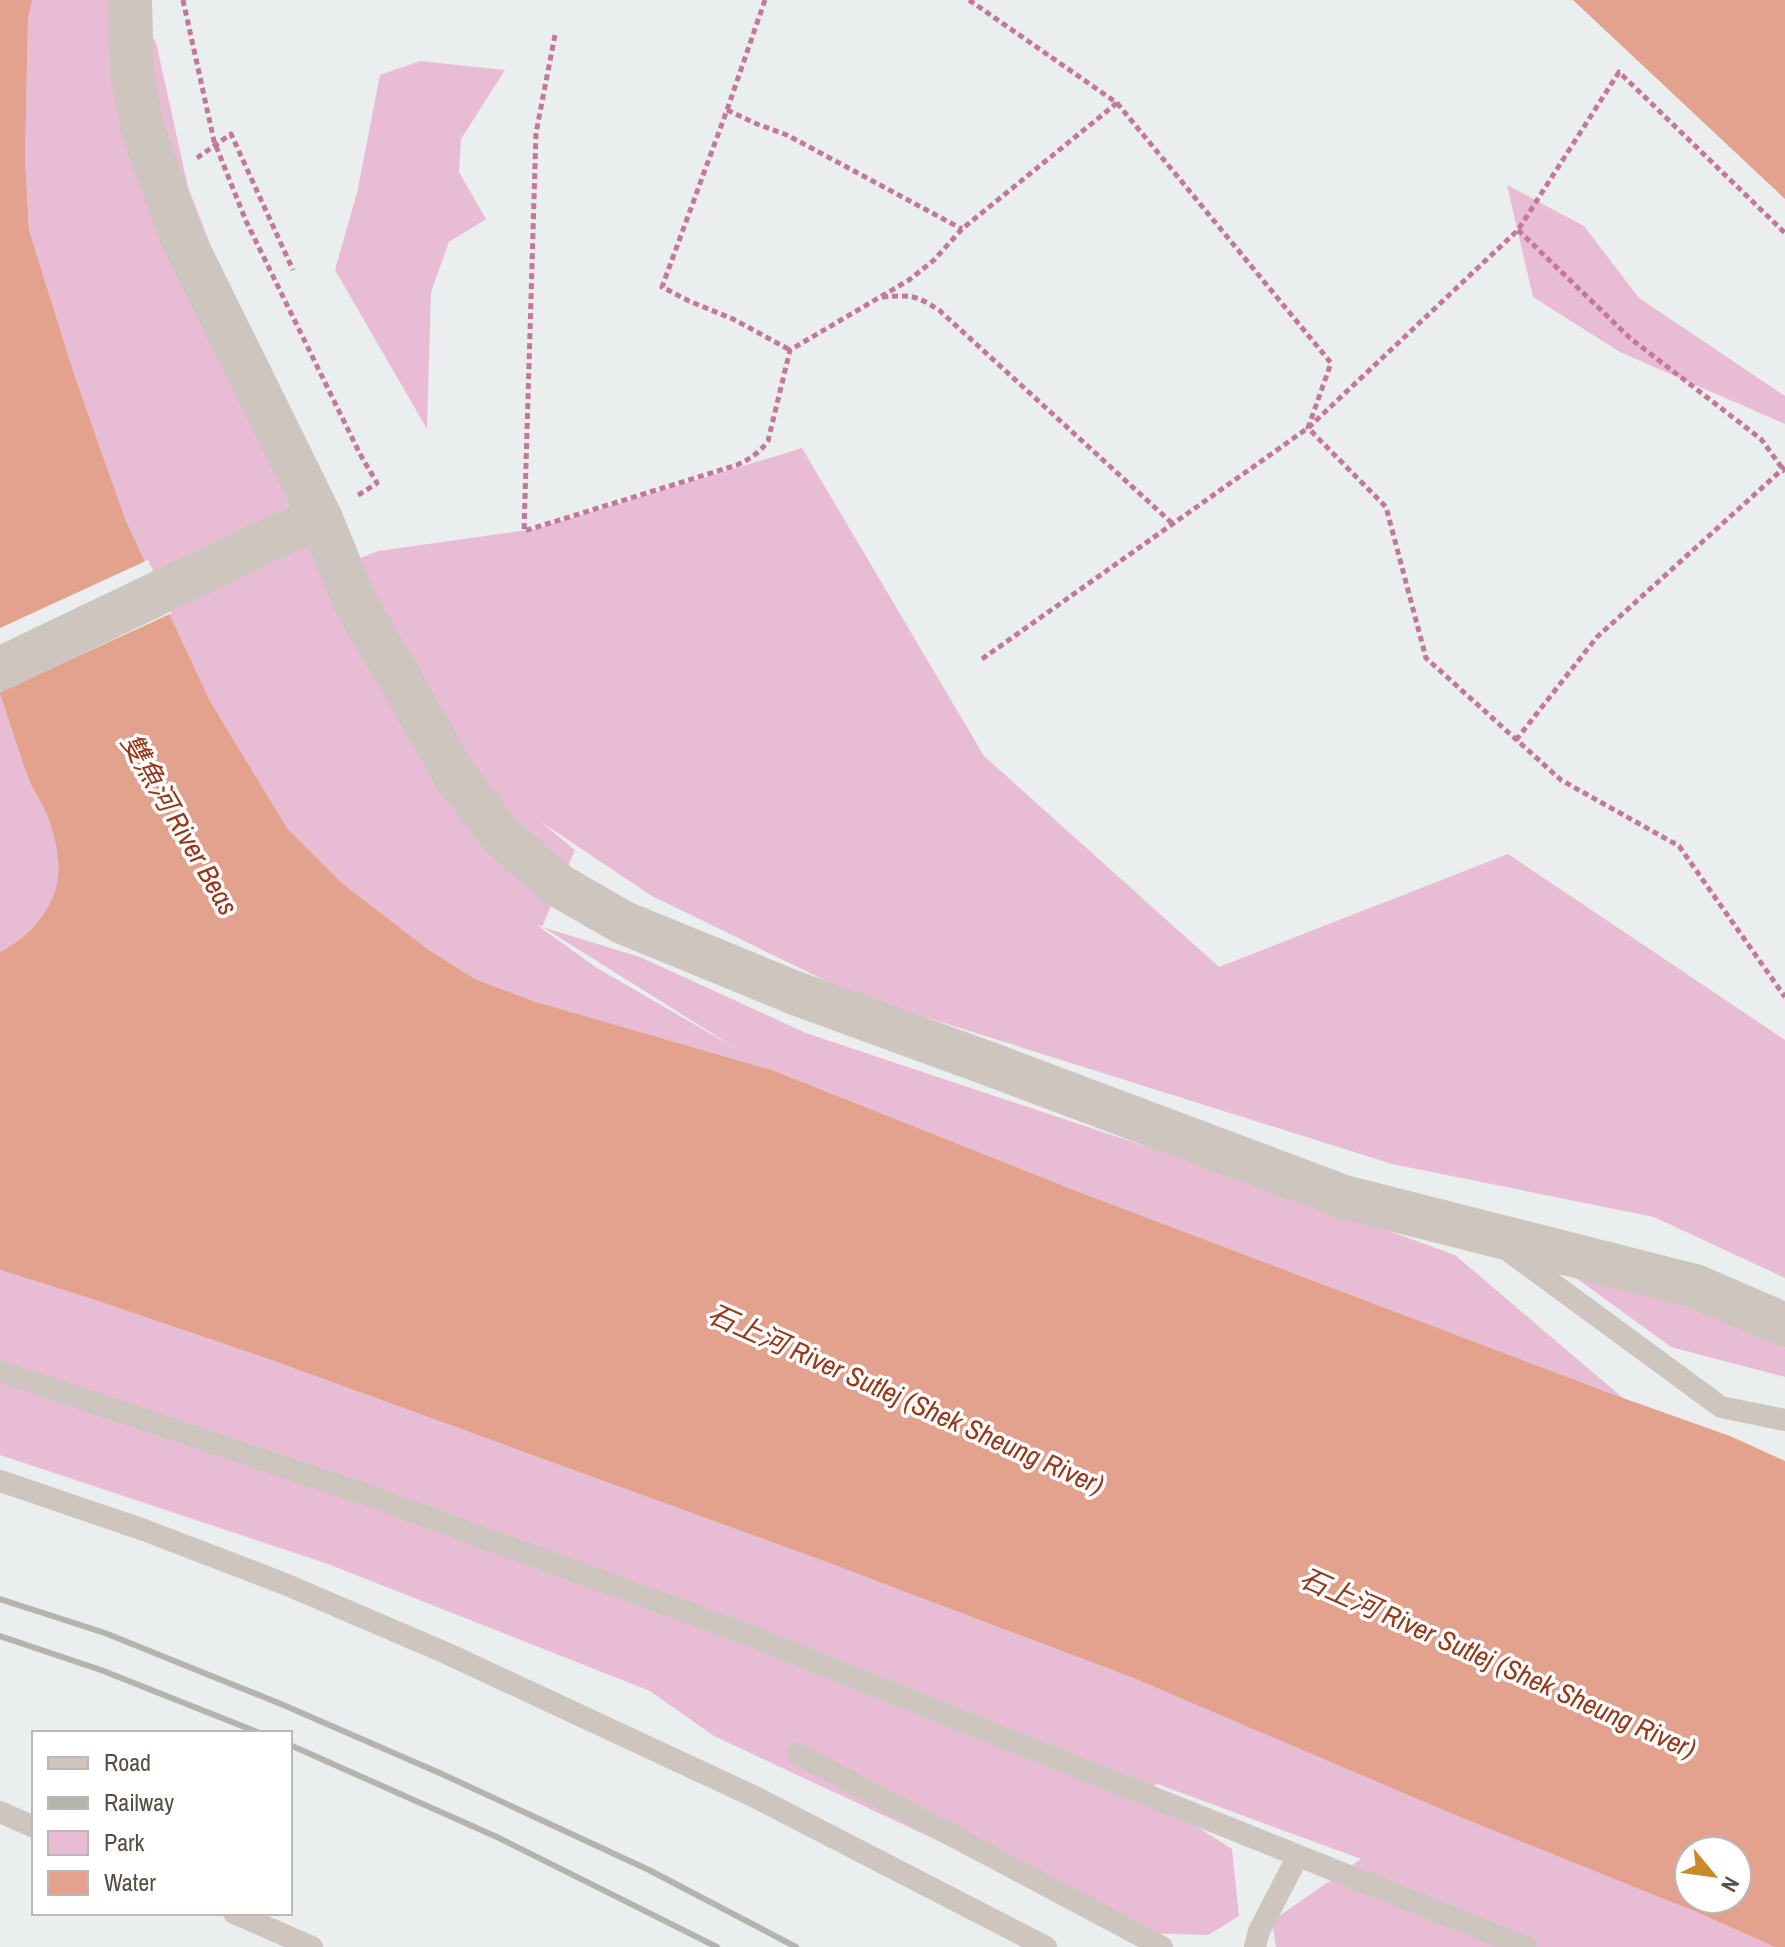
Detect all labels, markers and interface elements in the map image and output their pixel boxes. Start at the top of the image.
water label: 雙魚河 River Beas [113,726,247,922]
water label: 石上河 River Sutlej (Shek Sheung River) [702,1294,1110,1504]
water label: 石上河 River Sutlej (Shek Sheung River) [1294,1558,1702,1768]
legend [32,1731,292,1915]
text: Road [104,1746,151,1778]
text: Railway [104,1786,174,1818]
text: Park [104,1826,145,1858]
north arrow [1673,1835,1753,1915]
text: Water [104,1866,156,1898]
text: N [1714,1872,1747,1898]

